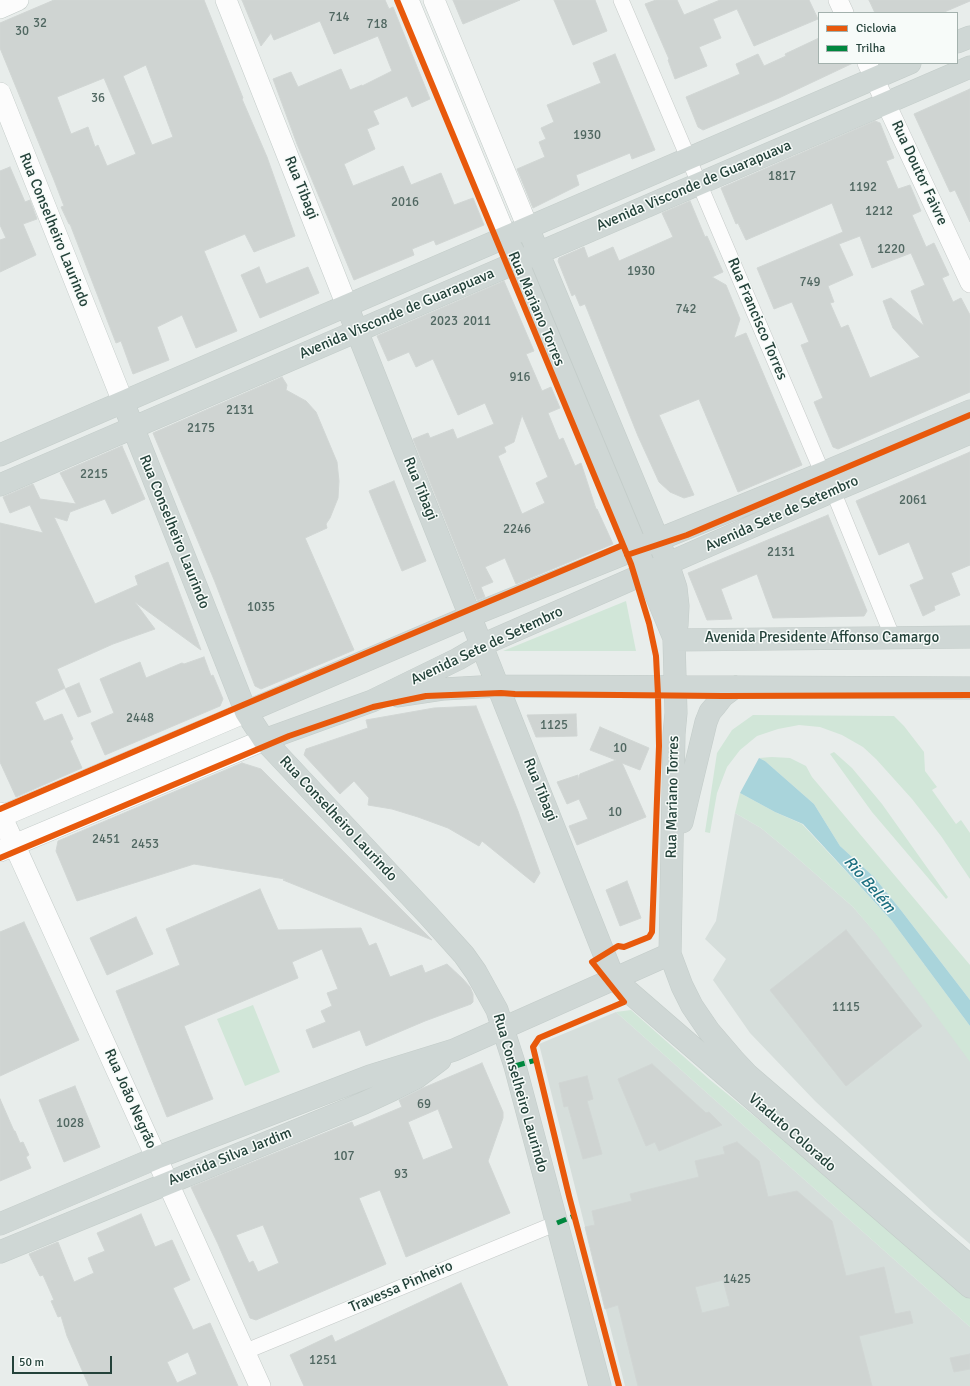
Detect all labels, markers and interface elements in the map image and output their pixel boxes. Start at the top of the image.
house number: 714 [328,10,350,26]
legend [818,12,958,64]
house number: 32 [33,16,47,32]
house number: 718 [366,17,388,33]
text: Ciclovia [856,21,896,36]
house number: 30 [15,24,29,40]
text: Trilha [856,41,885,56]
house number: 36 [91,91,105,107]
street label: Rua Doutor Faivre [887,118,951,228]
house number: 1930 [573,128,601,144]
street label: Avenida Visconde de Guarapuava [594,137,794,235]
street label: Rua Conselheiro Laurindo [15,150,93,310]
street label: Rua Tibagi [280,154,322,222]
house number: 1817 [768,169,796,185]
house number: 1192 [849,180,877,196]
house number: 2016 [391,195,419,211]
house number: 1212 [865,204,893,220]
house number: 1220 [877,242,905,258]
street label: Rua Mariano Torres [504,249,568,369]
street label: Rua Francisco Torres [723,255,791,383]
house number: 1930 [627,264,655,280]
street label: Avenida Visconde de Guarapuava [297,265,497,363]
house number: 749 [799,275,821,291]
house number: 742 [675,302,697,318]
house number: 2023 [430,314,458,330]
house number: 2011 [463,314,491,330]
house number: 916 [509,370,531,386]
house number: 2131 [226,403,254,419]
house number: 2175 [187,421,215,437]
street label: Rua Conselheiro Laurindo [135,452,213,612]
street label: Rua Tibagi [399,455,441,523]
house number: 2215 [80,467,108,483]
street label: Avenida Sete de Setembro [702,472,862,556]
house number: 2061 [899,493,927,509]
house number: 2246 [503,522,531,538]
house number: 2131 [767,545,795,561]
house number: 1035 [247,600,275,616]
street label: Avenida Sete de Setembro [408,603,566,689]
street label: Avenida Presidente Affonso Camargo [705,629,939,647]
house number: 2448 [126,711,154,727]
house number: 1125 [540,718,568,734]
street label: Rua Mariano Torres [663,735,683,859]
house number: 10 [613,741,627,757]
street label: Rua Conselheiro Laurindo [275,753,401,885]
street label: Rua Tibagi [519,756,561,824]
house number: 10 [608,805,622,821]
house number: 2451 [92,832,120,848]
house number: 2453 [131,837,159,853]
water label: Rio Belém [839,853,899,917]
house number: 1115 [832,1000,860,1016]
street label: Rua Conselheiro Laurindo [489,1011,551,1175]
street label: Rua João Negrão [100,1046,160,1152]
street label: Viaduto Colorado [745,1090,839,1176]
house number: 69 [417,1097,431,1113]
house number: 1028 [56,1116,84,1132]
street label: Avenida Silva Jardim [166,1124,294,1190]
house number: 107 [333,1149,355,1165]
house number: 93 [394,1167,408,1183]
street label: Travessa Pinheiro [346,1257,456,1317]
house number: 1425 [723,1272,751,1288]
scale bar [14,1348,114,1374]
house number: 1251 [309,1353,337,1369]
text: 50 m [19,1355,44,1370]

